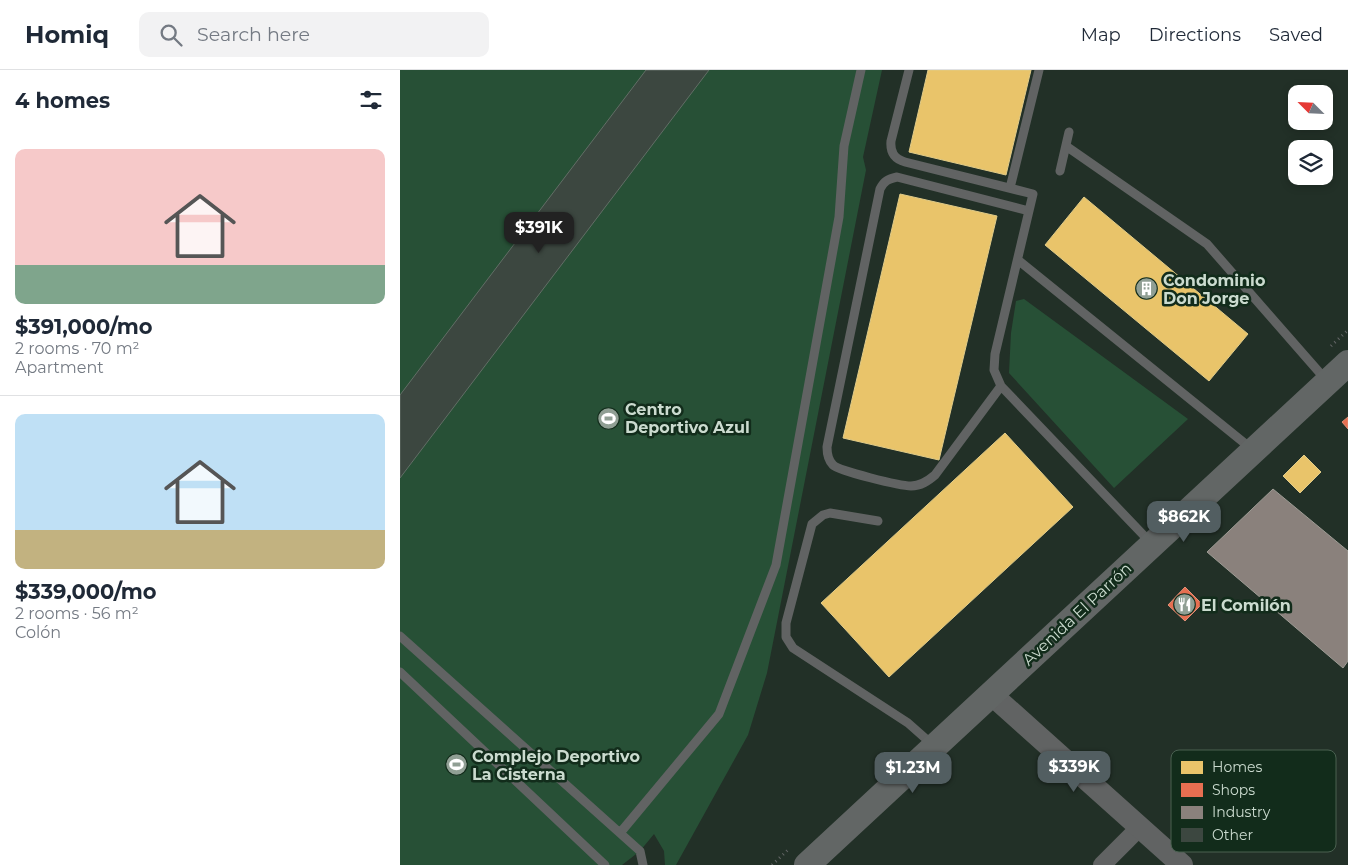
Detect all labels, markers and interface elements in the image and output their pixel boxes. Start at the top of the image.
search box [139,12,489,57]
text: Homiq [25,20,109,49]
icon: search [157,21,185,49]
text: Search here [197,23,310,46]
text: Map [1081,24,1121,46]
text: Directions [1149,24,1241,46]
text: Saved [1269,24,1323,46]
north arrow [1288,85,1332,130]
map controls [1288,85,1333,185]
icon: filters [357,86,385,114]
text: 4 homes [15,88,110,113]
button: layers [1288,140,1333,185]
icon: home [155,181,245,271]
pin: $391K [504,212,574,254]
text: $391K [515,218,563,237]
place label: Condominio Don Jorge [1163,271,1265,308]
building icon: Condominio Don Jorge [1135,277,1159,301]
text: $391,000/mo [15,314,153,339]
text: 2 rooms · 70 m² [15,339,140,358]
text: Apartment [15,358,104,377]
place label: Centro Deportivo Azul [625,400,750,437]
sports icon: Centro Deportivo Azul [597,406,621,430]
icon: home [155,447,245,537]
pin: $862K [1149,500,1219,543]
text: $862K [1158,507,1210,526]
street label: Avenida El Parrón [1019,559,1135,669]
text: $339,000/mo [15,579,157,604]
restaurant icon: El Comilón [1173,593,1197,617]
place label: El Comilón [1201,596,1291,615]
text: 2 rooms · 56 m² [15,604,139,623]
text: Colón [15,623,61,642]
place label: Complejo Deportivo La Cisterna [472,747,640,784]
pin: $339K [1039,750,1109,793]
legend [1171,750,1336,852]
pin: $1.23M [872,752,954,794]
sports icon: Complejo Deportivo La Cisterna [444,753,468,777]
text: $339K [1048,757,1100,776]
text: $1.23M [886,758,940,777]
text: Homes [1212,758,1262,776]
text: Shops [1212,781,1255,799]
text: Industry [1212,803,1271,821]
text: Other [1212,826,1253,844]

